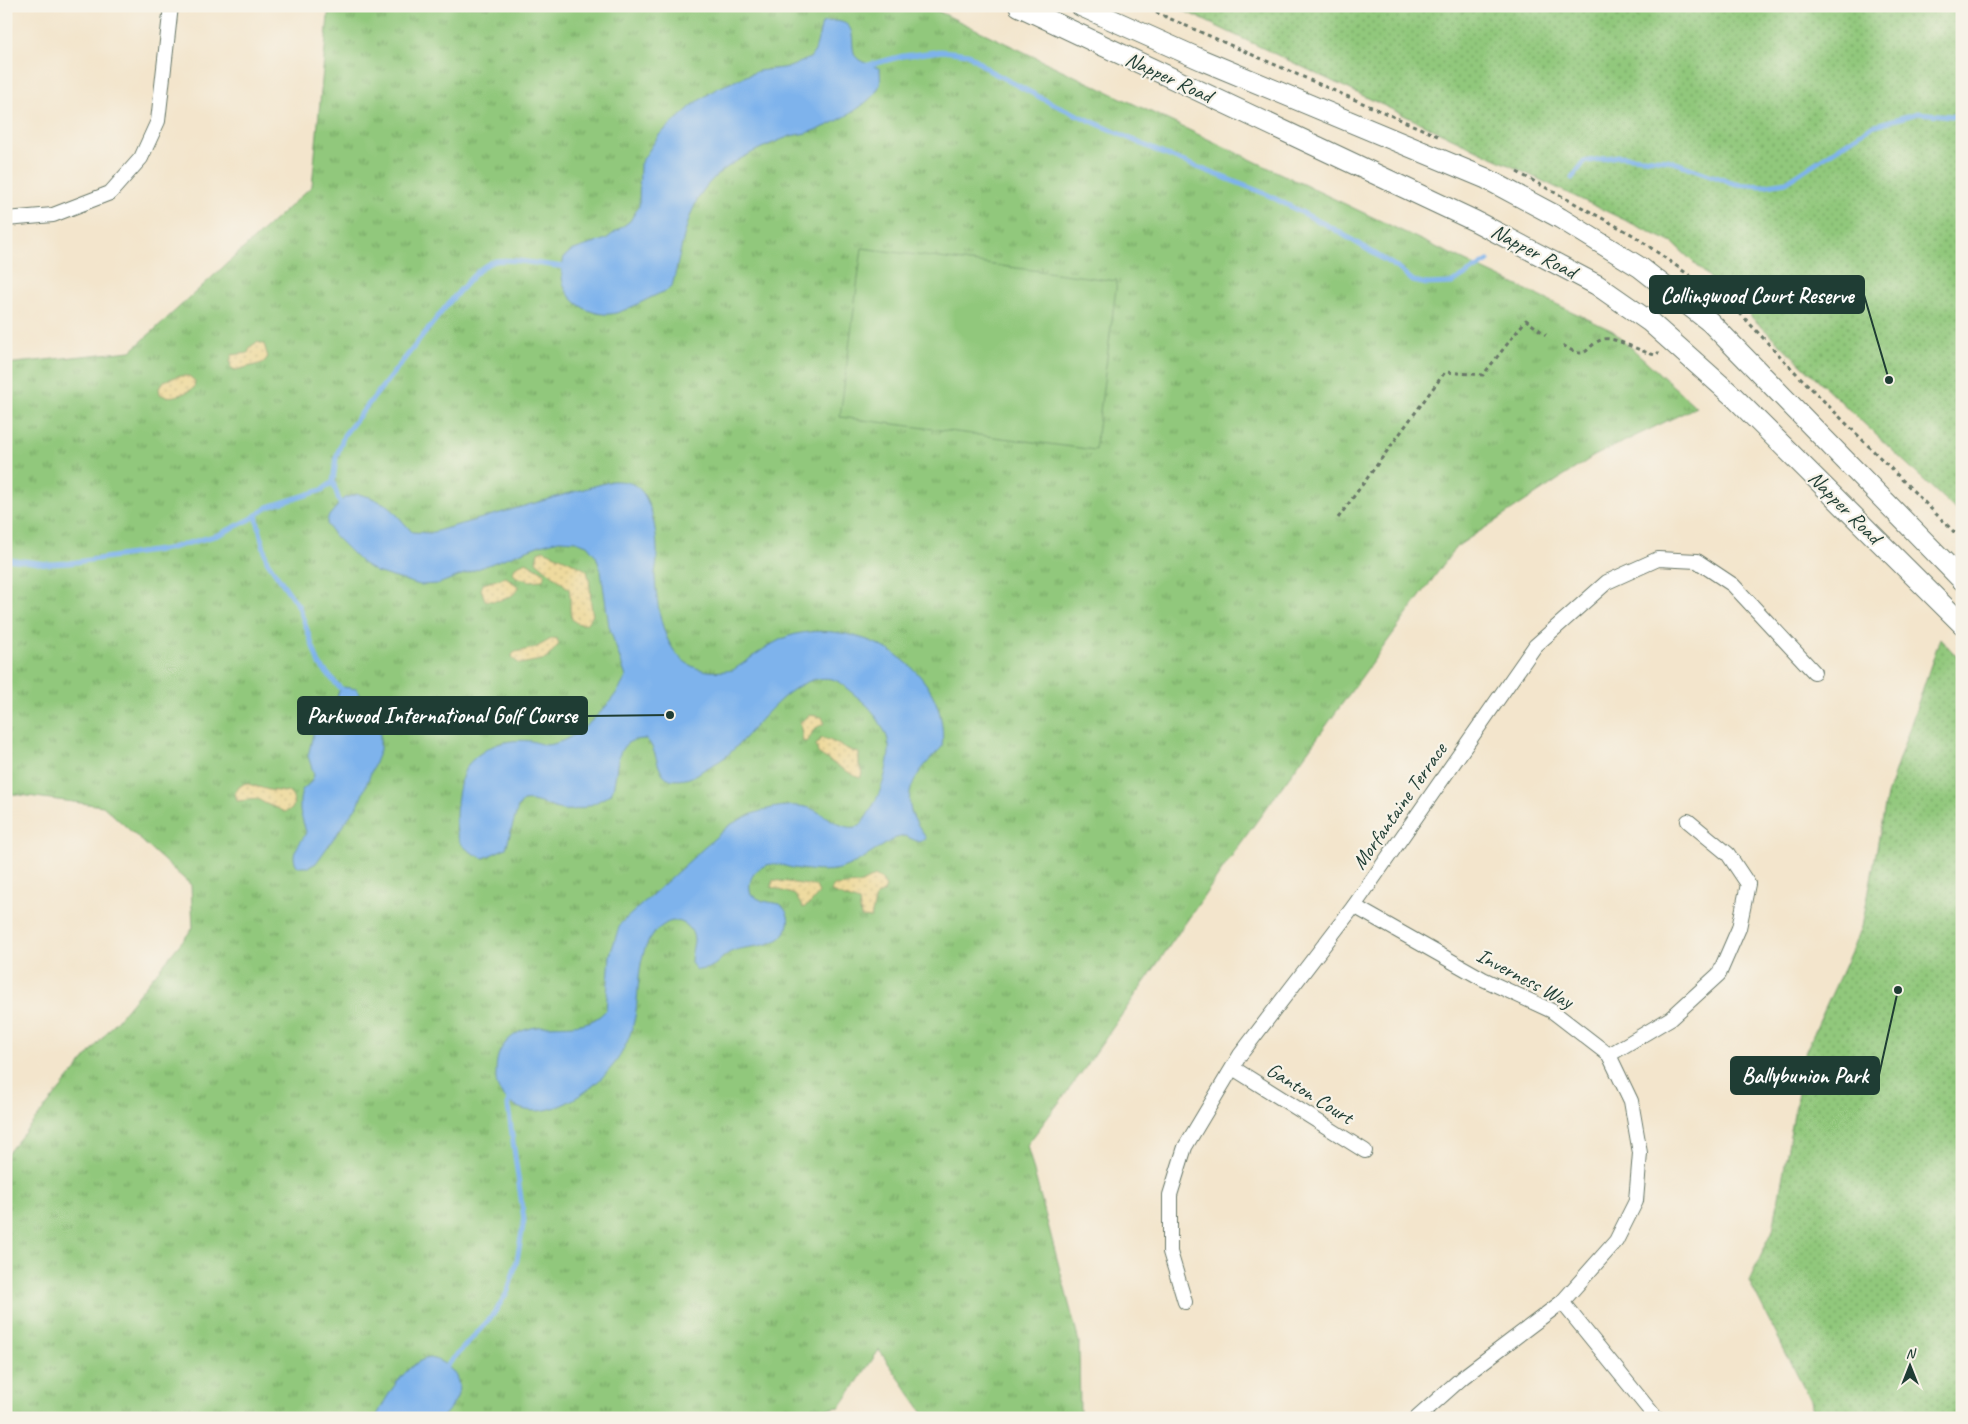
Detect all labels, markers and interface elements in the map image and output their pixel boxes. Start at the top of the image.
street label: Napper Road [1121,46,1220,110]
street label: Napper Road [1487,218,1584,286]
callout: Collingwood Court Reserve [1650,276,1864,313]
text: Collingwood Court Reserve [1660,282,1855,310]
street label: Napper Road [1803,465,1890,552]
callout: Parkwood International Golf Course [298,697,587,734]
text: Parkwood International Golf Course [307,702,579,730]
street label: Morfantaine Terrace [1346,737,1453,874]
street label: Inverness Way [1472,942,1579,1015]
street label: Ganton Court [1262,1056,1360,1131]
callout: Ballybunion Park [1731,1057,1879,1094]
text: Ballybunion Park [1742,1062,1870,1090]
north arrow [1886,1342,1936,1392]
text: N [1906,1345,1917,1362]

